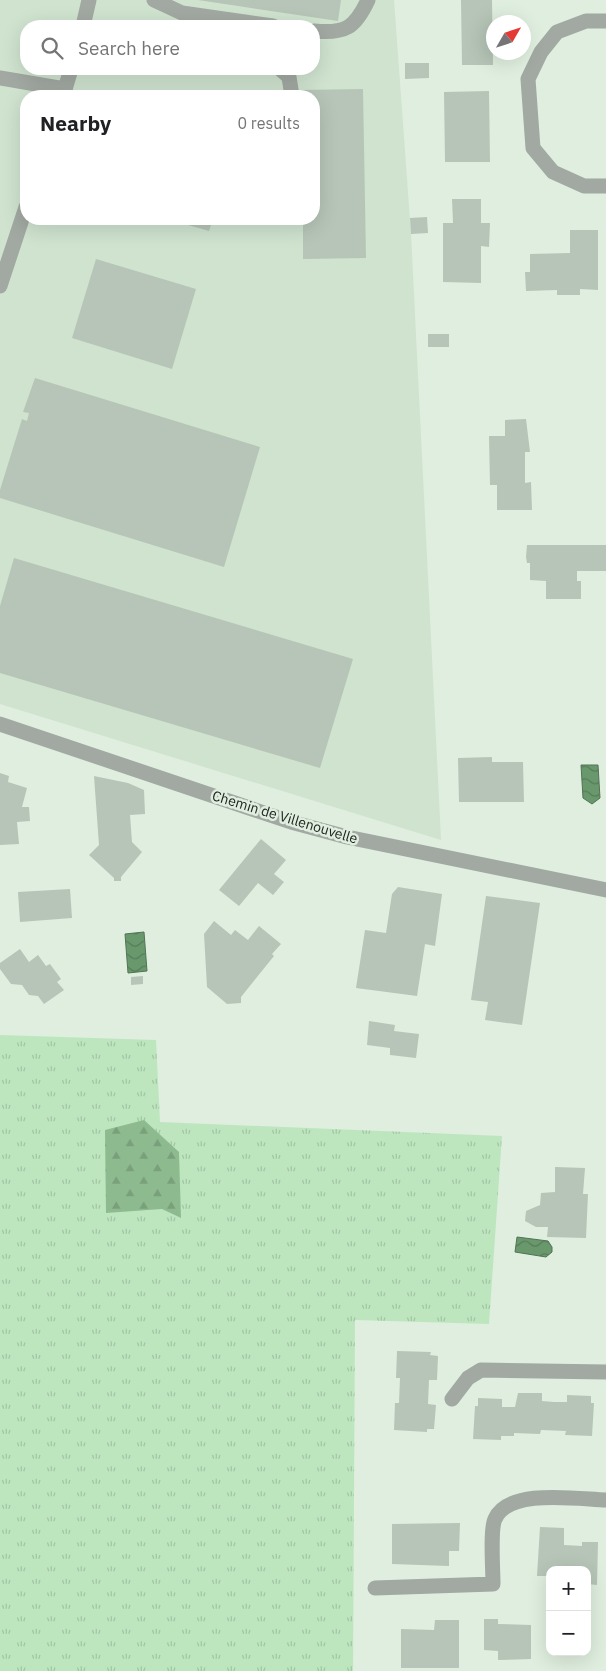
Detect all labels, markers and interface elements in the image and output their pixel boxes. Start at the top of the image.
north arrow [486,15,531,60]
search box [20,20,320,75]
icon: search [38,34,66,62]
text: Search here [78,36,180,60]
text: Nearby [40,109,111,137]
text: 0 results [237,113,300,133]
street label: Chemin de Villenouvelle [210,786,360,848]
map controls [546,1566,591,1656]
button: + [546,1566,591,1611]
button: − [546,1611,591,1656]

